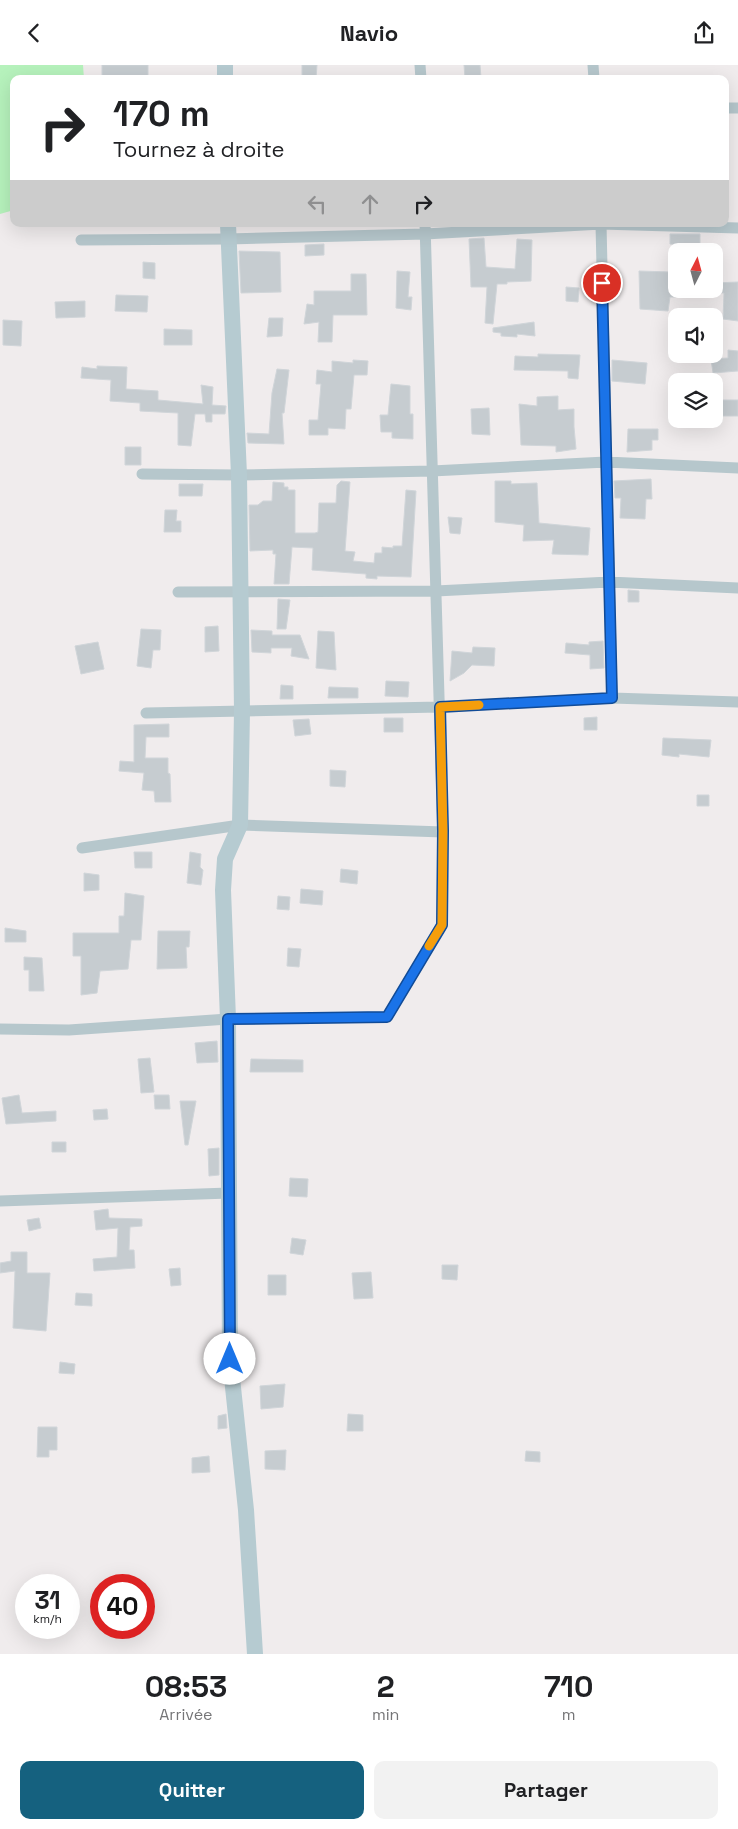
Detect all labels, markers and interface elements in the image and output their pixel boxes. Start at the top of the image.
icon: back [20,19,48,47]
text: Navio [340,19,398,47]
icon: share [690,19,718,47]
text: 170 m [113,92,210,136]
icon: right [30,95,95,160]
text: Tournez à droite [113,135,284,163]
icon: left [303,190,331,218]
icon: ahead [356,190,384,218]
icon: right [409,190,437,218]
north arrow [668,243,722,297]
map controls [668,243,723,428]
pin [581,262,623,304]
icon: arrive [588,269,616,297]
button: sound [668,308,723,363]
button: layers [668,373,723,428]
position arrow [203,1332,255,1384]
speed limit sign: 40 [90,1574,155,1639]
text: 31 [34,1584,61,1616]
text: km/h [33,1611,62,1627]
text: 08:53 [145,1667,227,1706]
text: 2 [377,1667,395,1706]
text: 710 [544,1667,593,1706]
text: Arrivée [159,1704,213,1725]
text: min [372,1704,399,1725]
text: m [562,1704,576,1725]
button: Quitter [20,1761,364,1819]
button: Partager [374,1761,718,1819]

